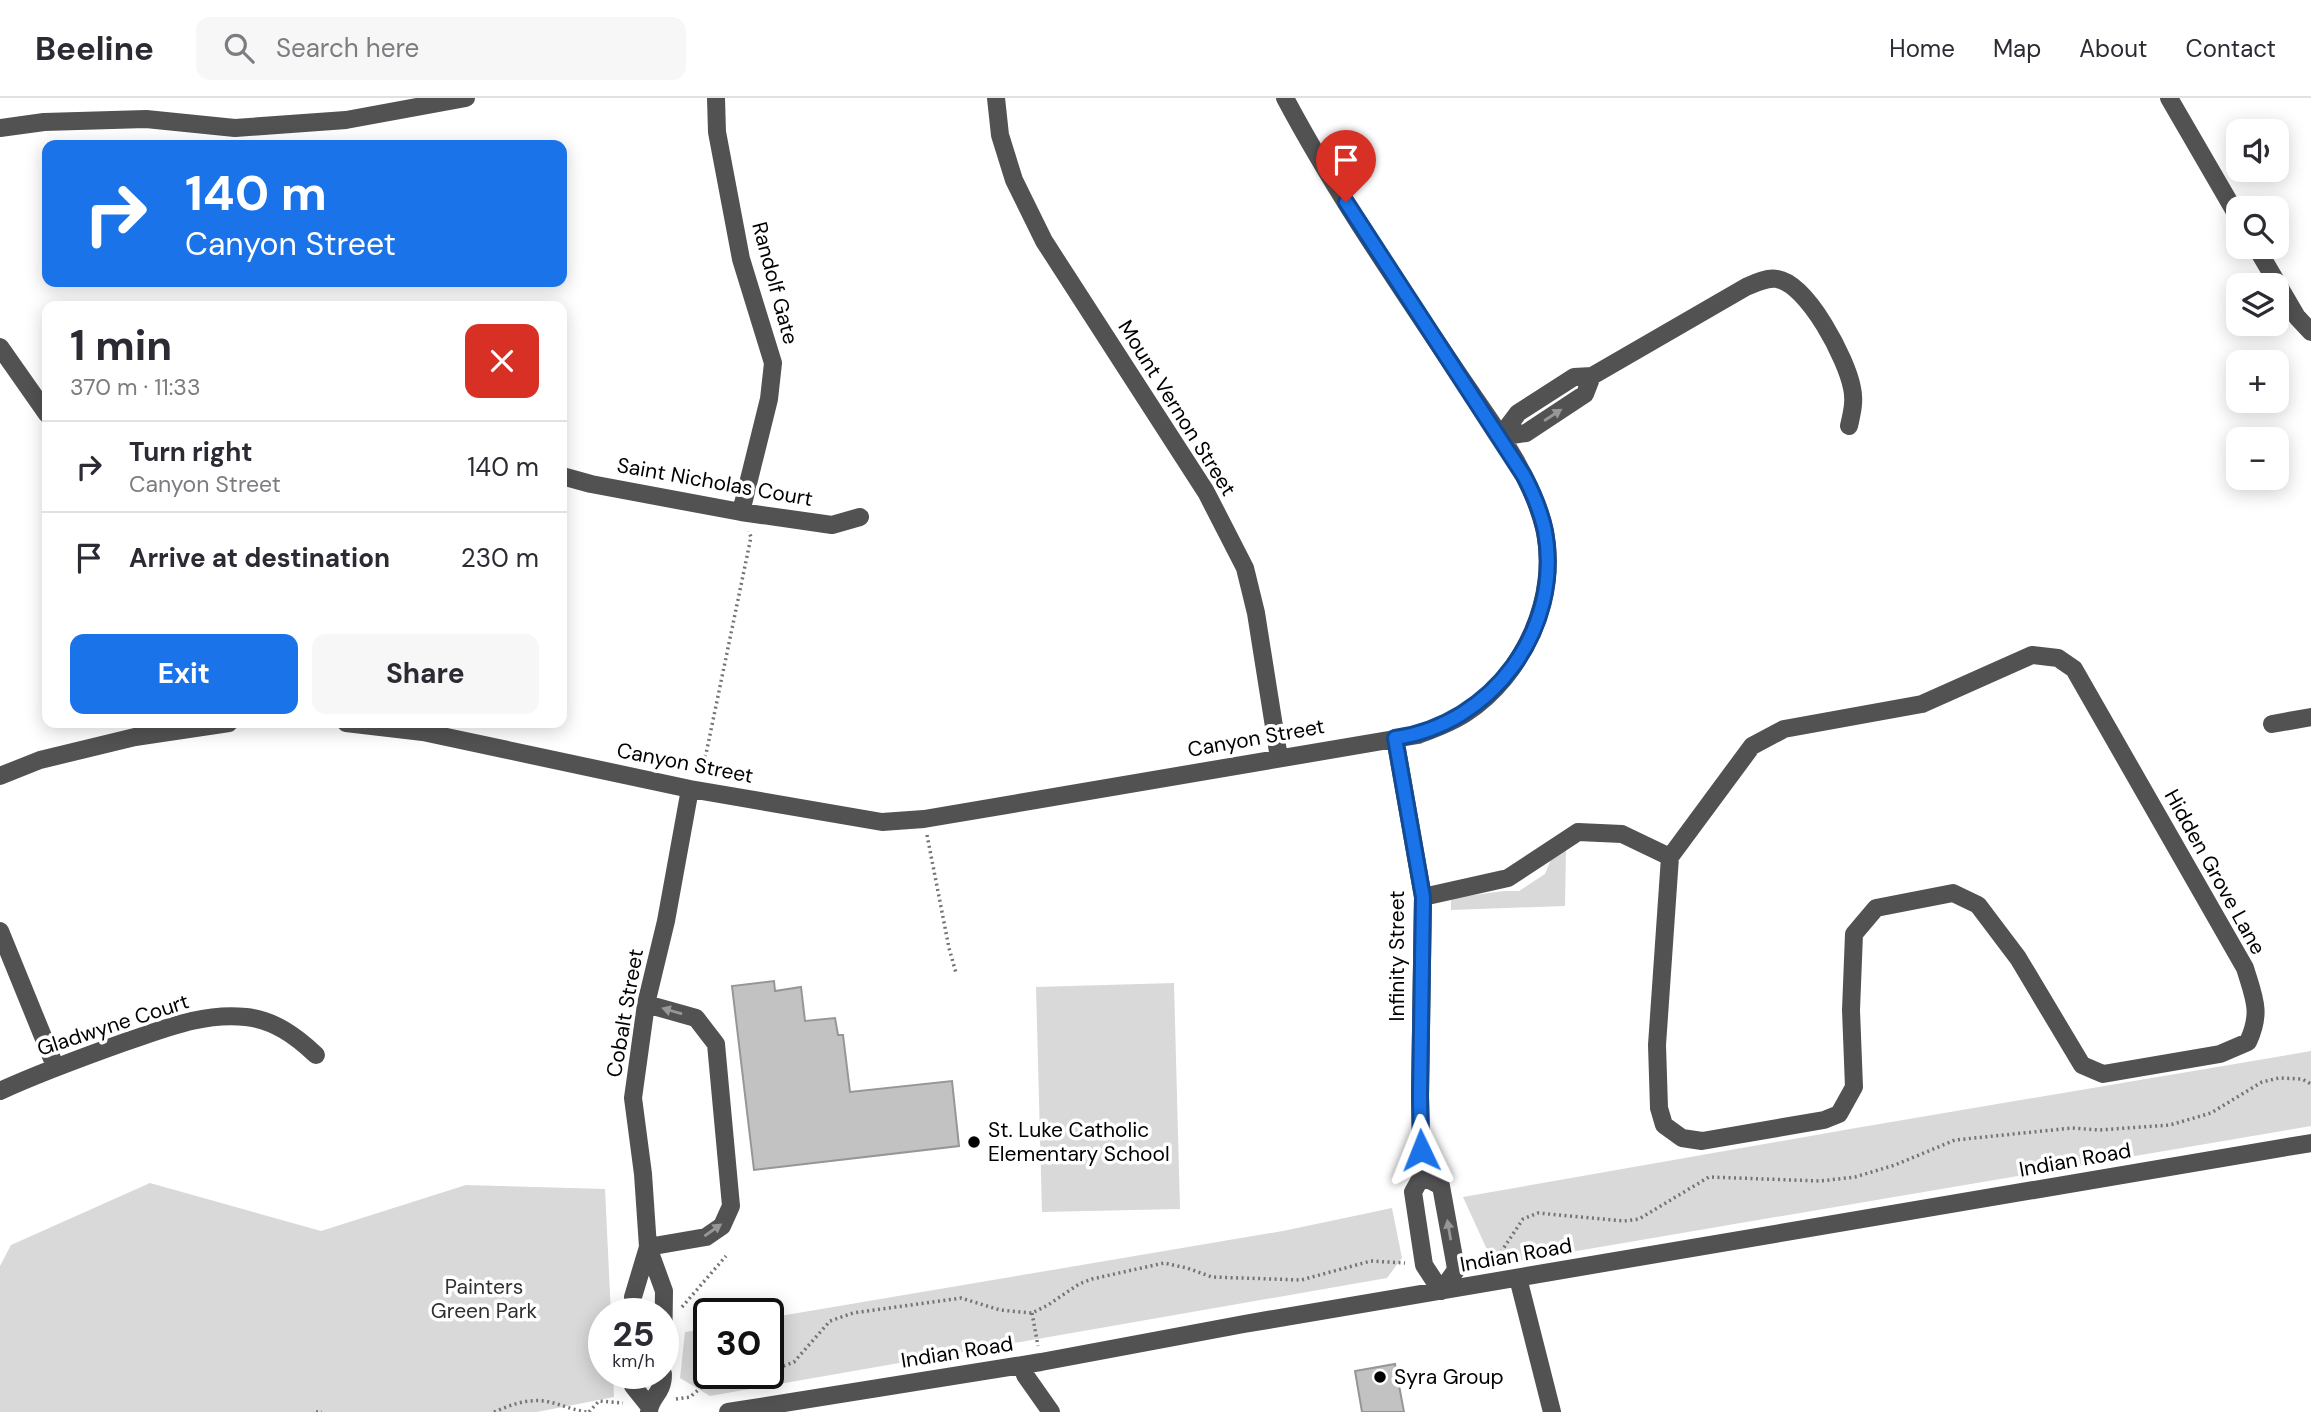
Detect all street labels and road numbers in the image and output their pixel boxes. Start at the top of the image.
street label: Randolf Gate [745,219,805,347]
street label: Mount Vernon Street [1112,315,1242,501]
street label: Saint Nicholas Court [615,451,815,513]
street label: Canyon Street [1185,712,1327,764]
street label: Canyon Street [614,736,756,790]
street label: Hidden Grove Lane [2158,784,2272,960]
street label: Infinity Street [1383,891,1411,1021]
street label: Cobalt Street [600,947,650,1079]
street label: Gladwyne Court [34,987,192,1063]
street label: Indian Road [2017,1136,2133,1184]
street label: Indian Road [1458,1231,1574,1279]
street label: Indian Road [899,1329,1015,1375]

